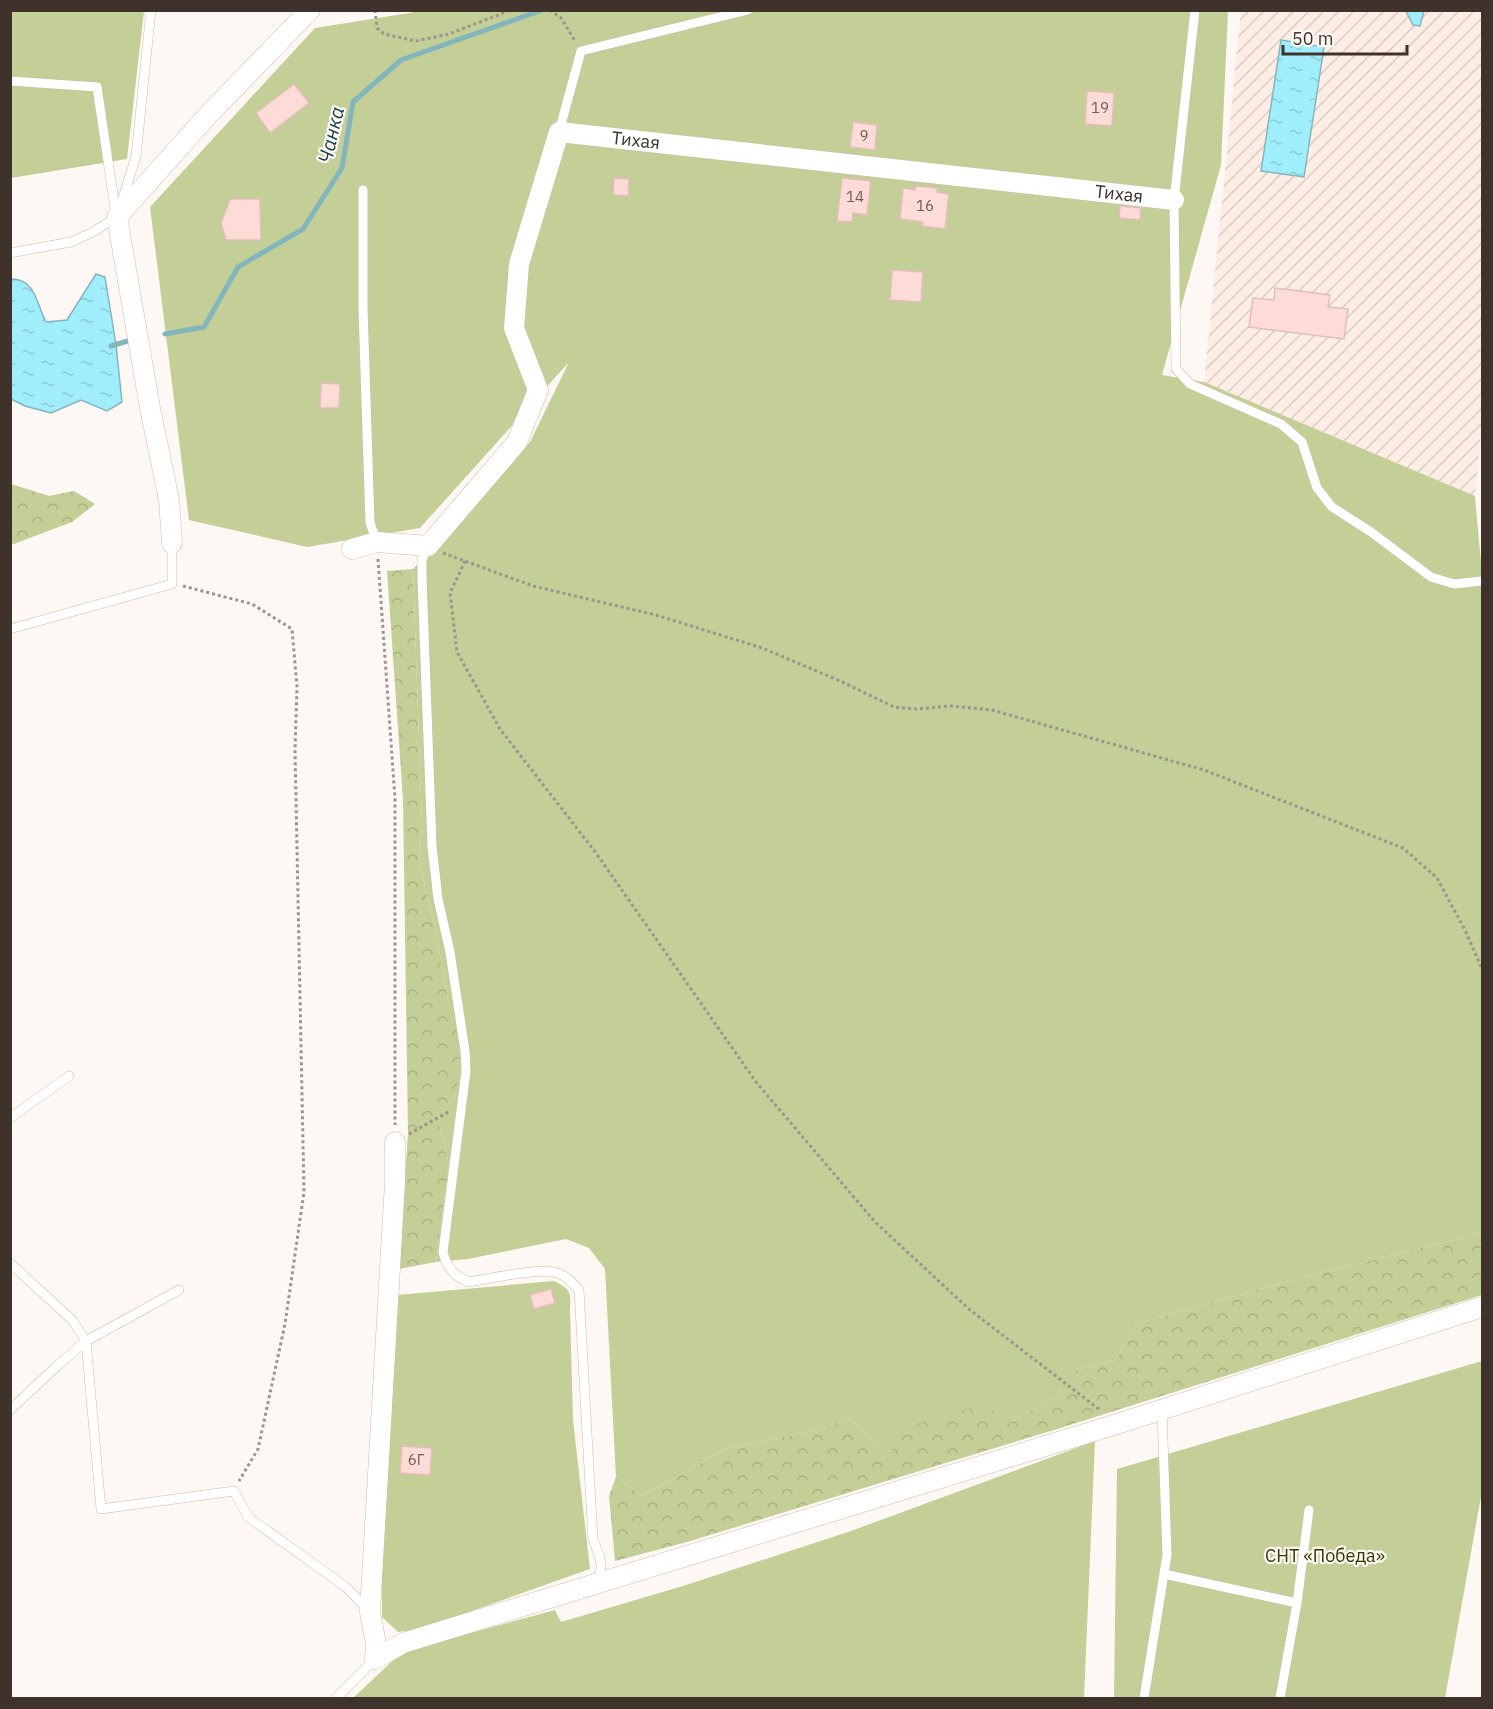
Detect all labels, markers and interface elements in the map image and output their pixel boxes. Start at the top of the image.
scale bar [1283,18,1408,56]
text: 50 m [1292,27,1334,50]
house number: 19 [1091,98,1109,117]
water label: Чанка [311,104,350,166]
street label: Тихая [611,126,661,154]
house number: 9 [859,126,869,145]
street label: Тихая [1094,179,1144,208]
house number: 14 [846,187,864,206]
house number: 16 [916,196,934,215]
house number: 6Г [408,1450,425,1469]
park label: СНТ «Победа» [1265,1544,1385,1567]

